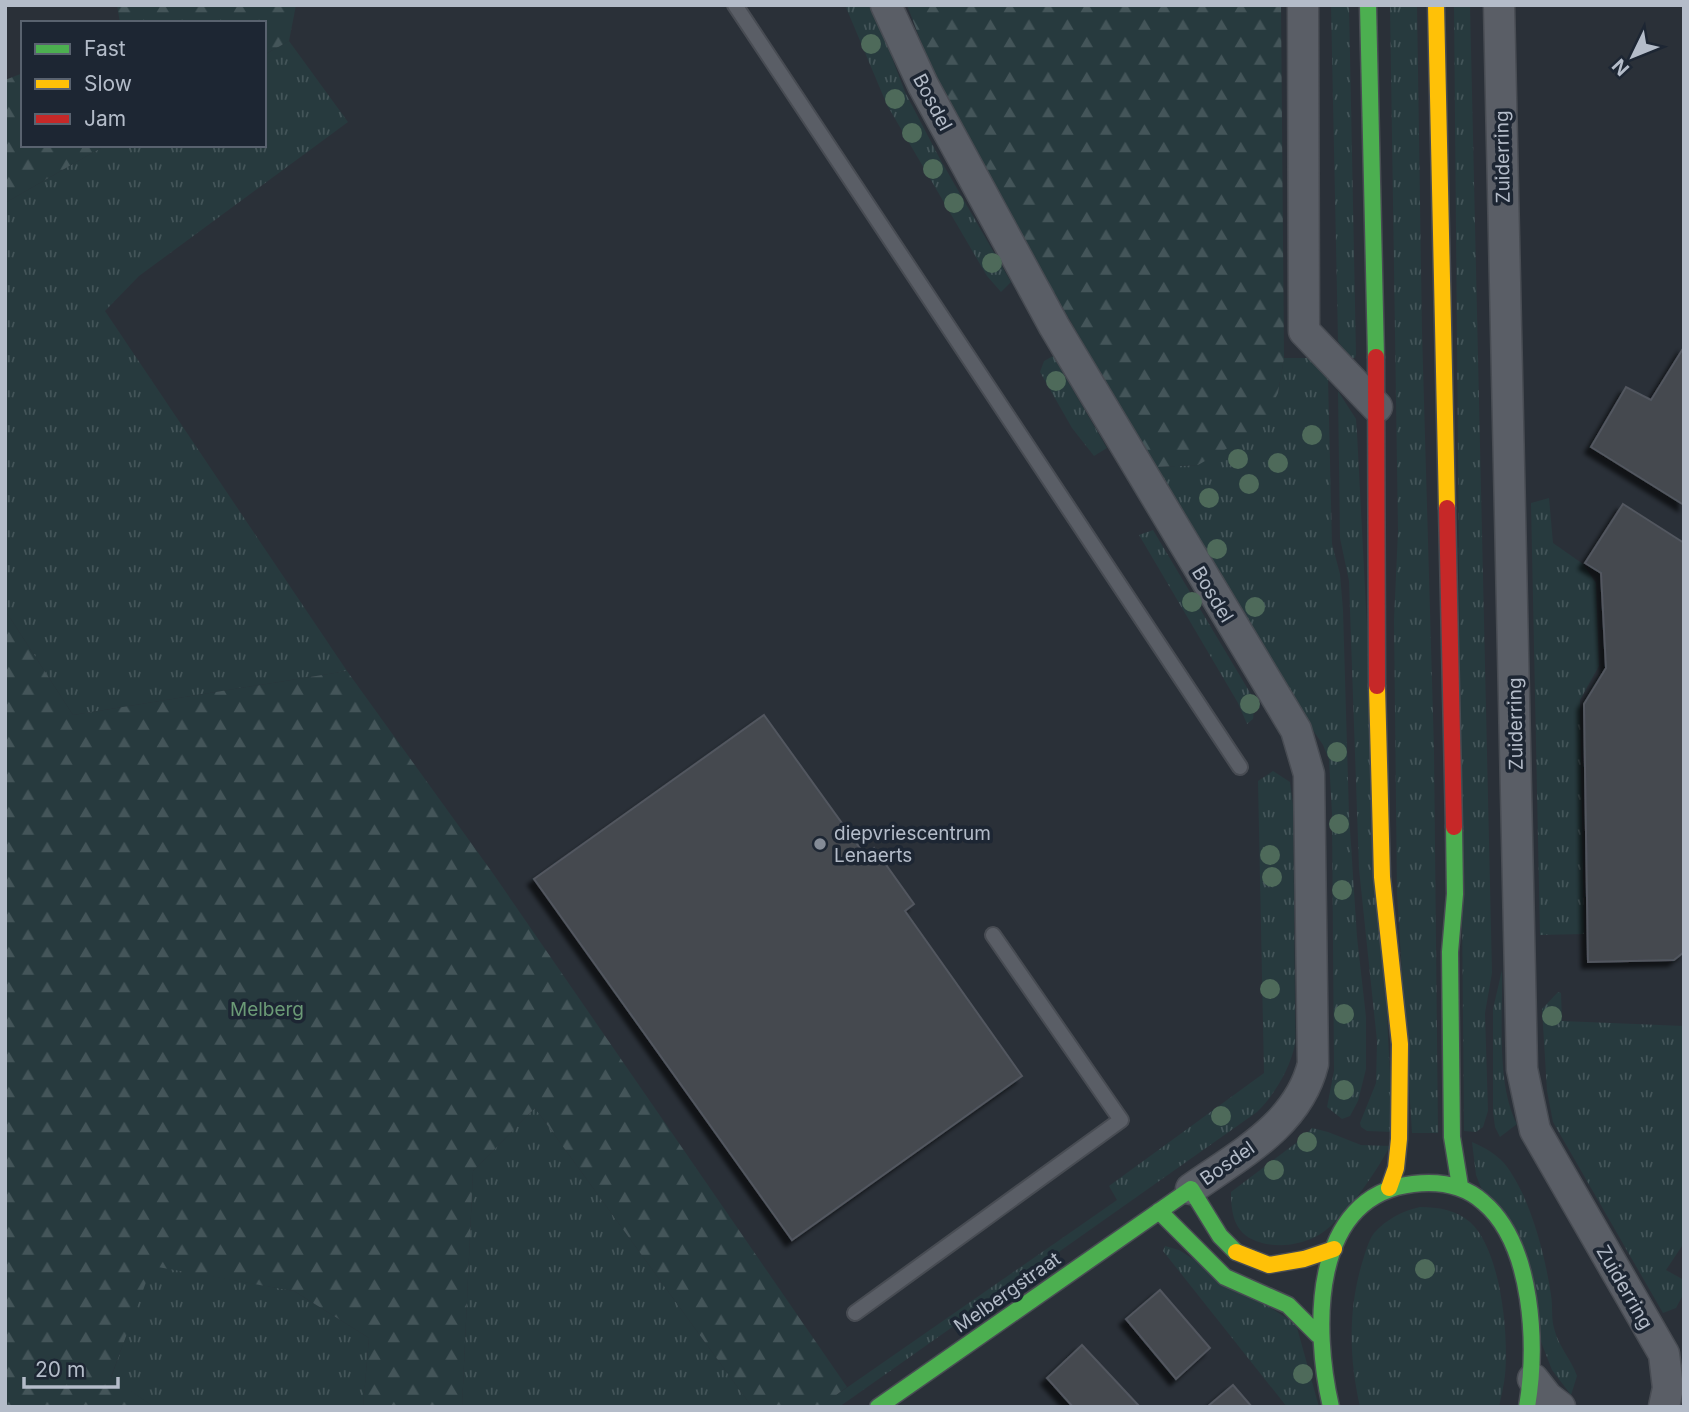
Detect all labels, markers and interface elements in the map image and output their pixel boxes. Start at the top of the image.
legend [21,21,266,147]
north arrow [1598,21,1668,91]
text: Fast [84,36,126,61]
text: N [1608,54,1634,80]
street label: Bosdel [908,70,957,135]
text: Slow [84,71,132,96]
text: Jam [84,106,126,131]
street label: Zuiderring [1490,110,1515,204]
street label: Bosdel [1187,562,1238,626]
street label: Zuiderring [1503,677,1528,771]
place label: diepvriescentrum Lenaerts [834,822,991,867]
marker: diepvriescentrum Lenaerts [812,836,828,852]
park label: Melberg [230,998,304,1021]
street label: Bosdel [1196,1136,1259,1190]
street label: Zuiderring [1591,1241,1658,1333]
street label: Melbergstraat [949,1247,1065,1338]
scale bar [24,1346,119,1390]
text: 20 m [35,1357,85,1382]

